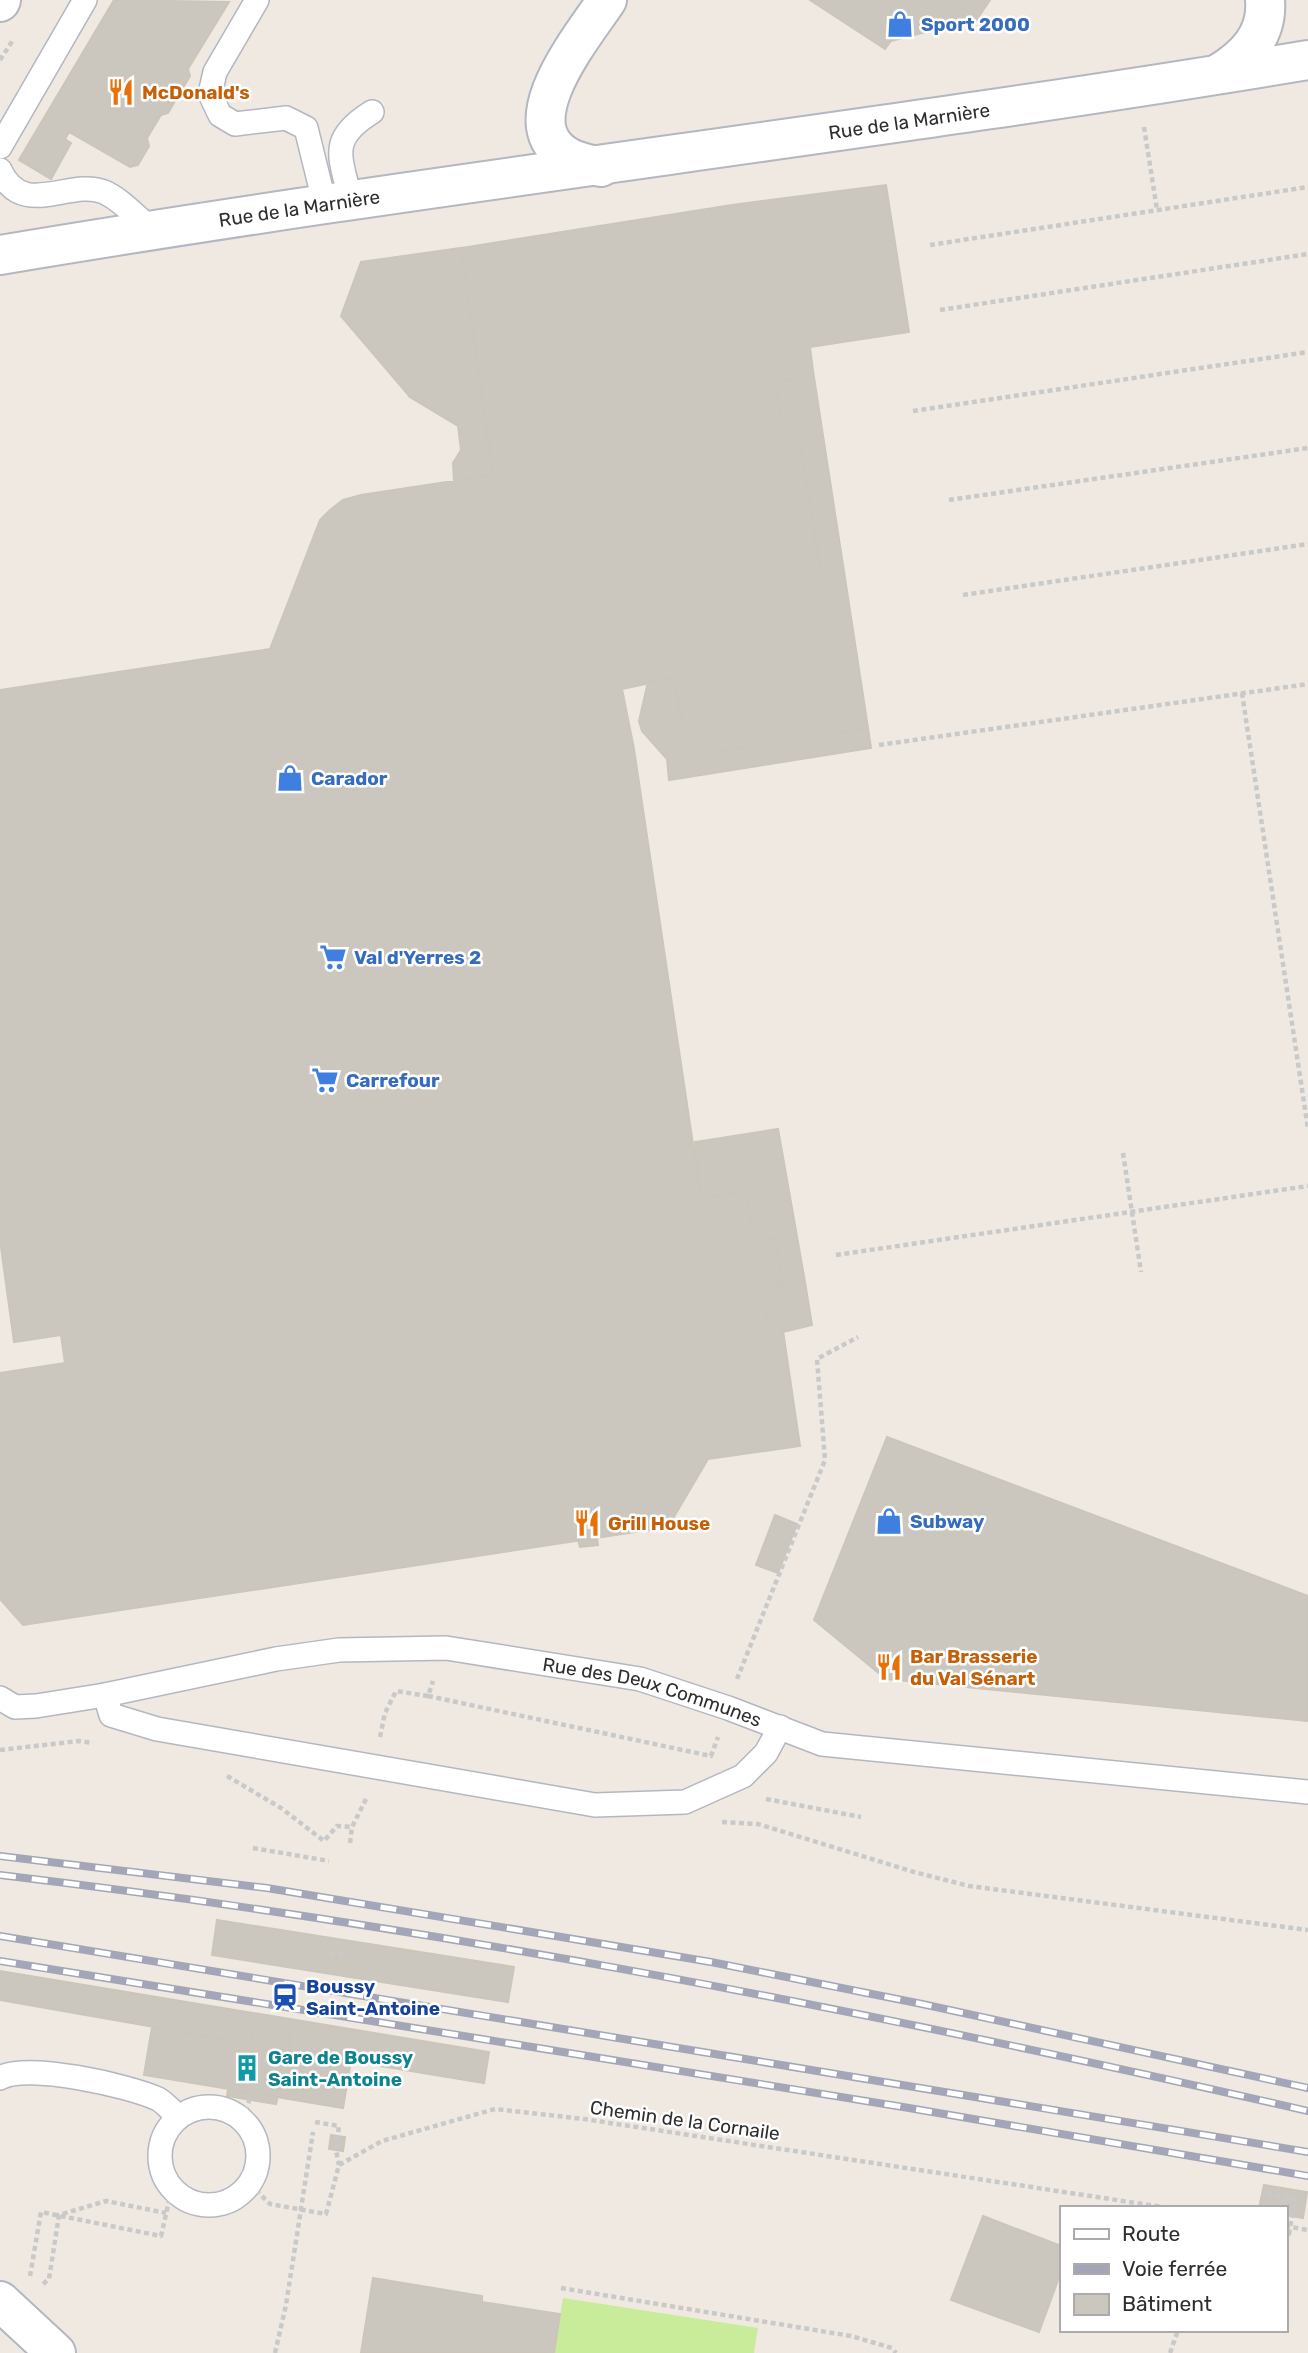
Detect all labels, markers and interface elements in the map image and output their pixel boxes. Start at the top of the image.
shop icon: Sport 2000 [885,9,915,39]
place label: Sport 2000 [921,13,1030,36]
restaurant icon: McDonald's [106,77,136,107]
place label: McDonald's [142,81,250,104]
street label: Rue de la Marnière [827,98,991,144]
street label: Rue de la Marnière [217,185,382,232]
shop icon: Carador [275,763,305,793]
place label: Carador [311,767,388,790]
supermarket icon: Val d'Yerres 2 [318,942,348,972]
place label: Val d'Yerres 2 [354,946,481,969]
supermarket icon: Carrefour [310,1065,340,1095]
place label: Carrefour [346,1069,440,1092]
shop icon: Subway [874,1506,904,1536]
restaurant icon: Grill House [572,1508,602,1538]
place label: Subway [910,1510,985,1533]
place label: Grill House [608,1512,710,1535]
place label: Bar Brasserie du Val Sénart [910,1645,1038,1690]
restaurant icon: Bar Brasserie du Val Sénart [874,1652,904,1682]
street label: Rue des Deux Communes [541,1653,765,1732]
place label: Boussy Saint-Antoine [306,1975,440,2020]
station icon: Boussy Saint-Antoine [270,1982,300,2012]
place label: Gare de Boussy Saint-Antoine [268,2046,414,2091]
building icon: Gare de Boussy Saint-Antoine [232,2053,262,2083]
street label: Chemin de la Cornaile [588,2096,781,2145]
legend [1060,2206,1287,2332]
text: Route [1122,2221,1180,2246]
text: Voie ferrée [1122,2256,1227,2281]
text: Bâtiment [1122,2291,1212,2316]

